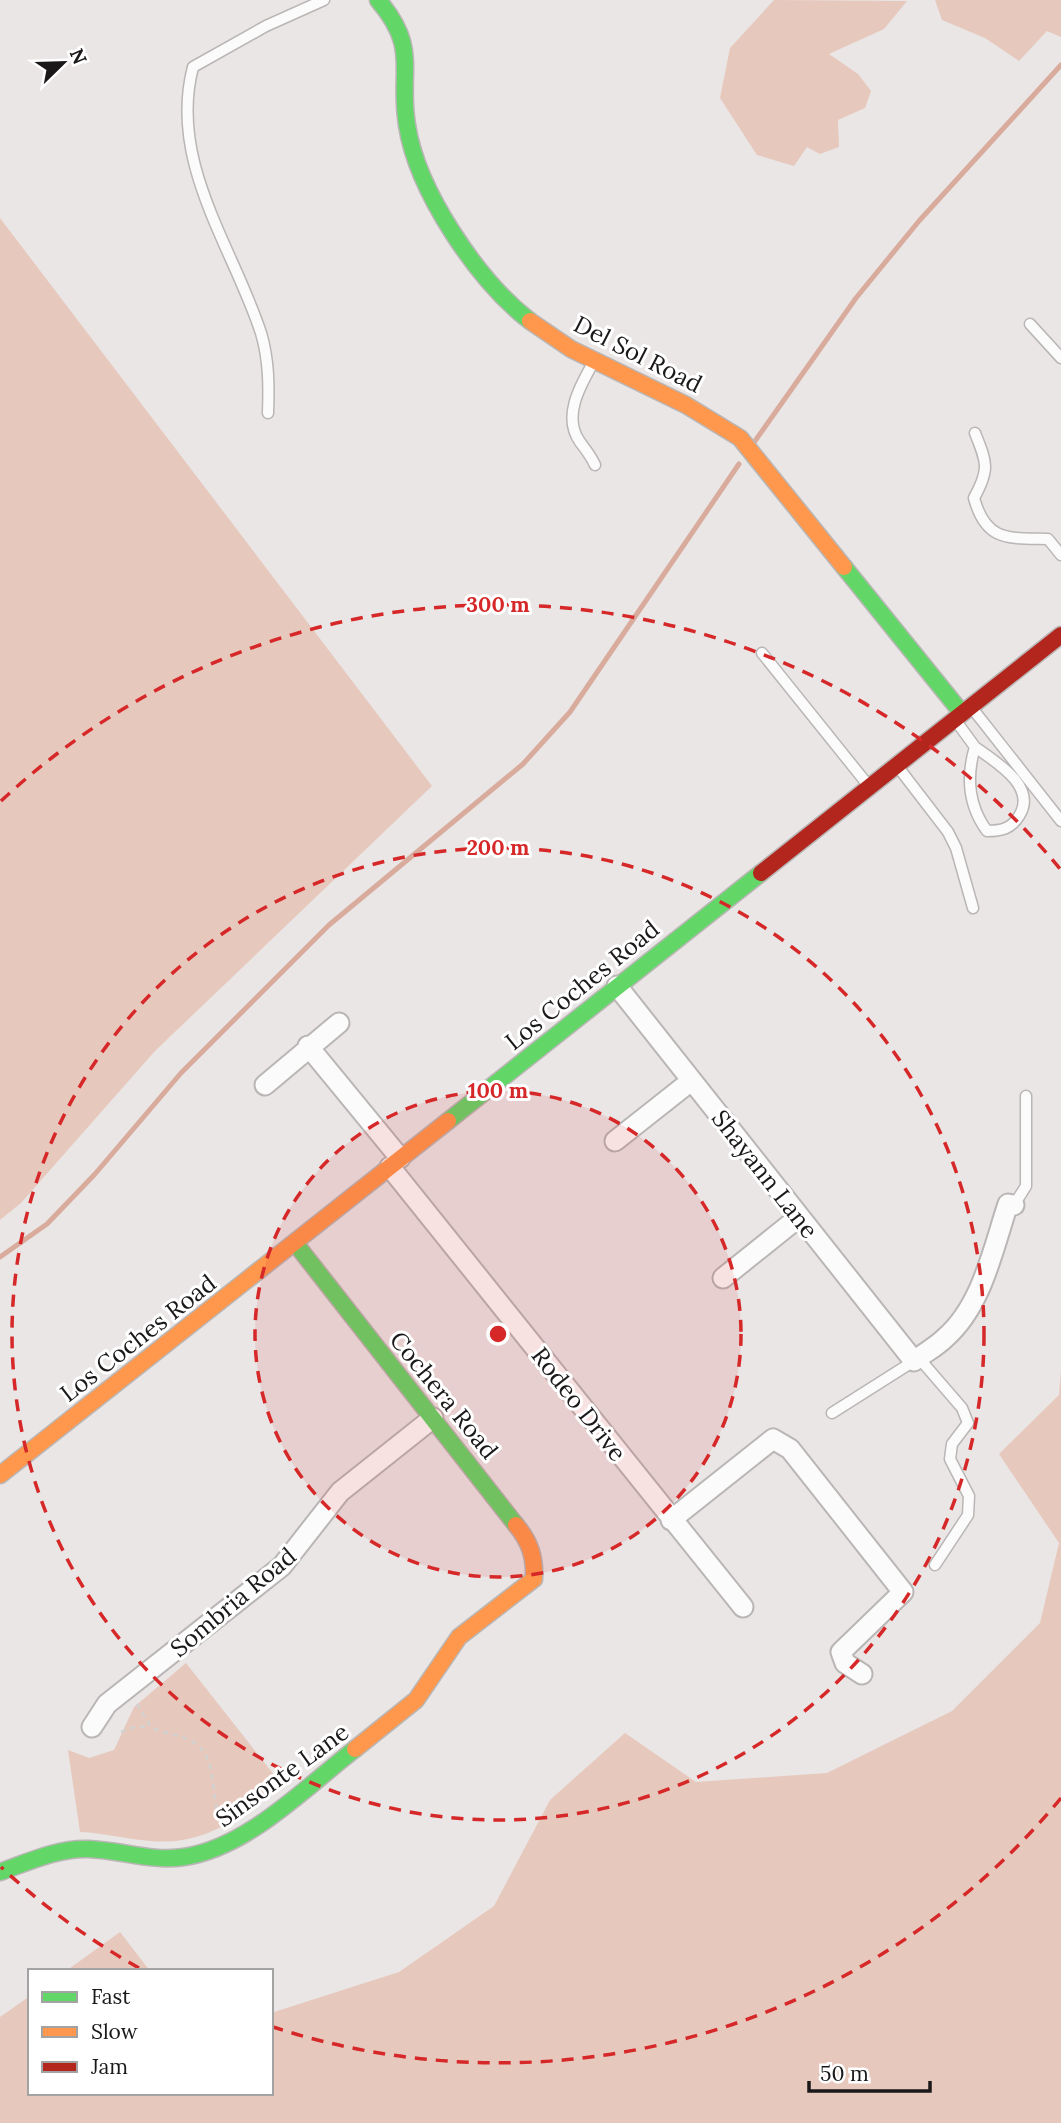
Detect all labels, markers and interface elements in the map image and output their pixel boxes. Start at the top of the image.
north arrow [28,28,98,98]
text: N [65,45,93,68]
street label: Del Sol Road [569,308,707,400]
text: 300 m [466,591,530,618]
text: 200 m [467,834,529,861]
street label: Los Coches Road [499,913,665,1057]
text: 100 m [468,1077,528,1104]
street label: Shayann Lane [705,1103,825,1245]
street label: Los Coches Road [54,1267,222,1409]
centre of rings [486,1322,510,1346]
street label: Cochera Road [383,1325,505,1465]
street label: Rodeo Drive [525,1341,633,1467]
street label: Sombria Road [164,1540,302,1664]
street label: Sinsonte Lane [209,1716,355,1834]
legend [28,1969,273,2095]
text: Fast [91,1983,131,2010]
text: Slow [91,2018,138,2045]
scale bar [809,2050,930,2094]
text: Jam [90,2053,128,2080]
text: 50 m [820,2060,869,2087]

